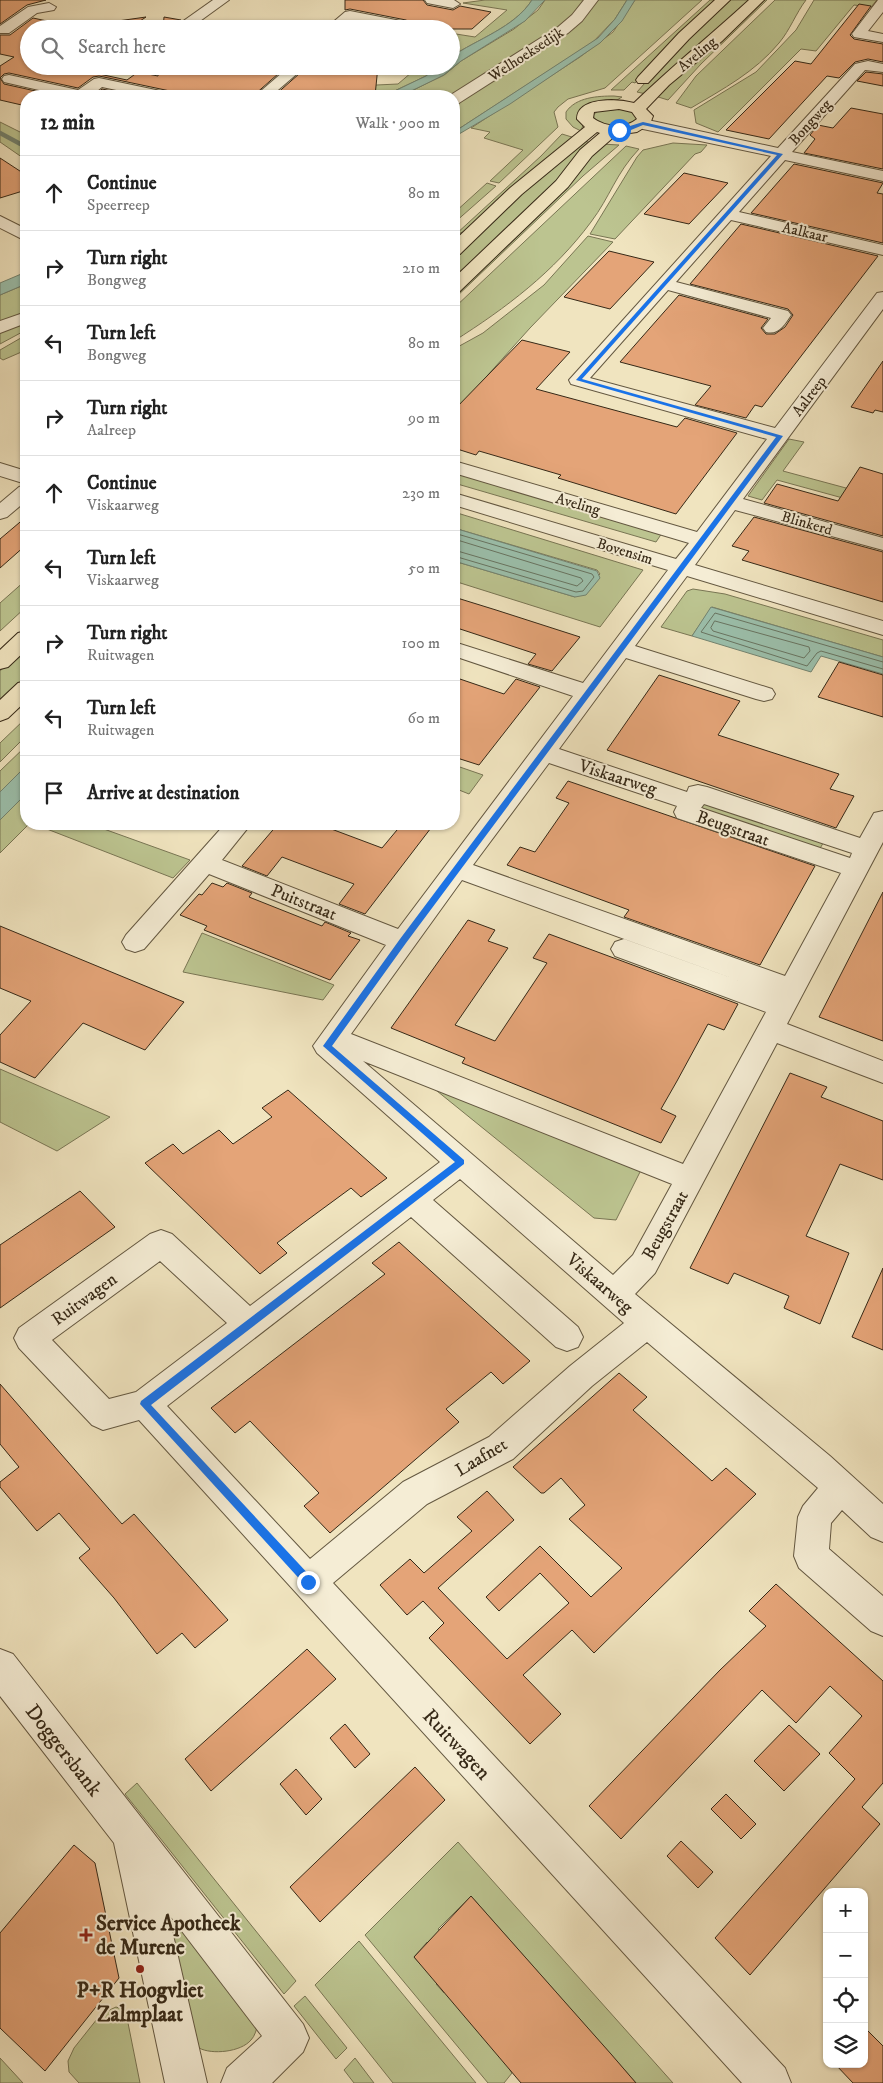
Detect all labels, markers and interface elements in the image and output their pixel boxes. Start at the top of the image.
search box [20,20,460,75]
street label: Welhoeksedijk [484,23,568,86]
street label: Aveling [674,32,721,76]
icon: search [38,34,66,62]
text: Search here [78,36,166,59]
street label: Bongweg [785,95,836,149]
text: 12 min [40,110,95,136]
text: Walk · 900 m [355,113,440,133]
route start [608,119,631,142]
text: Continue [87,172,157,195]
icon: ahead [40,179,68,207]
text: 80 m [408,183,440,203]
text: Speerreep [87,195,150,215]
street label: Aalkaar [780,218,830,247]
text: Turn right [87,247,167,270]
icon: right [40,254,68,282]
text: 210 m [402,258,440,278]
text: Bongweg [87,270,146,290]
text: Turn left [87,322,156,345]
icon: left [40,329,68,357]
text: 80 m [408,333,440,353]
text: Bongweg [87,345,146,365]
street label: Aalreep [788,372,831,420]
text: Turn right [87,397,167,420]
icon: right [40,404,68,432]
text: 90 m [408,408,440,428]
text: Aalreep [87,420,136,440]
text: Continue [87,472,157,495]
icon: ahead [40,479,68,507]
text: 230 m [402,483,440,503]
street label: Aveling [553,489,603,520]
text: Viskaarweg [87,495,159,515]
street label: Blinkerd [779,507,835,540]
street label: Bovensim [595,534,655,569]
text: Turn left [87,547,156,570]
icon: left [40,554,68,582]
text: 50 m [408,558,440,578]
text: Viskaarweg [87,570,159,590]
text: Turn right [87,622,167,645]
icon: right [40,629,68,657]
text: 100 m [402,633,440,653]
text: Ruitwagen [87,645,154,665]
text: Turn left [87,697,156,720]
icon: left [40,704,68,732]
text: 60 m [408,708,440,728]
text: Ruitwagen [87,720,154,740]
street label: Viskaarweg [575,755,660,801]
icon: arrive [40,779,68,807]
text: Arrive at destination [87,782,239,805]
street label: Beugstraat [693,806,772,852]
street label: Puitstraat [268,880,340,926]
street label: Beugstraat [638,1187,694,1264]
street label: Viskaarweg [561,1248,637,1319]
street label: Ruitwagen [47,1268,122,1331]
street label: Laafnet [452,1434,512,1482]
route end [297,1571,320,1594]
street label: Doggersbank [19,1699,108,1802]
street label: Ruitwagen [417,1703,496,1786]
map controls [823,1888,868,2068]
button: + [823,1888,868,1933]
place label: Service Apotheek de Murene [96,1911,241,1961]
marker: Service Apotheek de Murene [80,1929,92,1941]
button: − [823,1933,868,1978]
marker: P+R Hoogvliet Zalmplaat [134,1963,146,1975]
place label: P+R Hoogvliet Zalmplaat [76,1978,204,2028]
button: locate [823,1978,868,2023]
button: layers [823,2023,868,2068]

